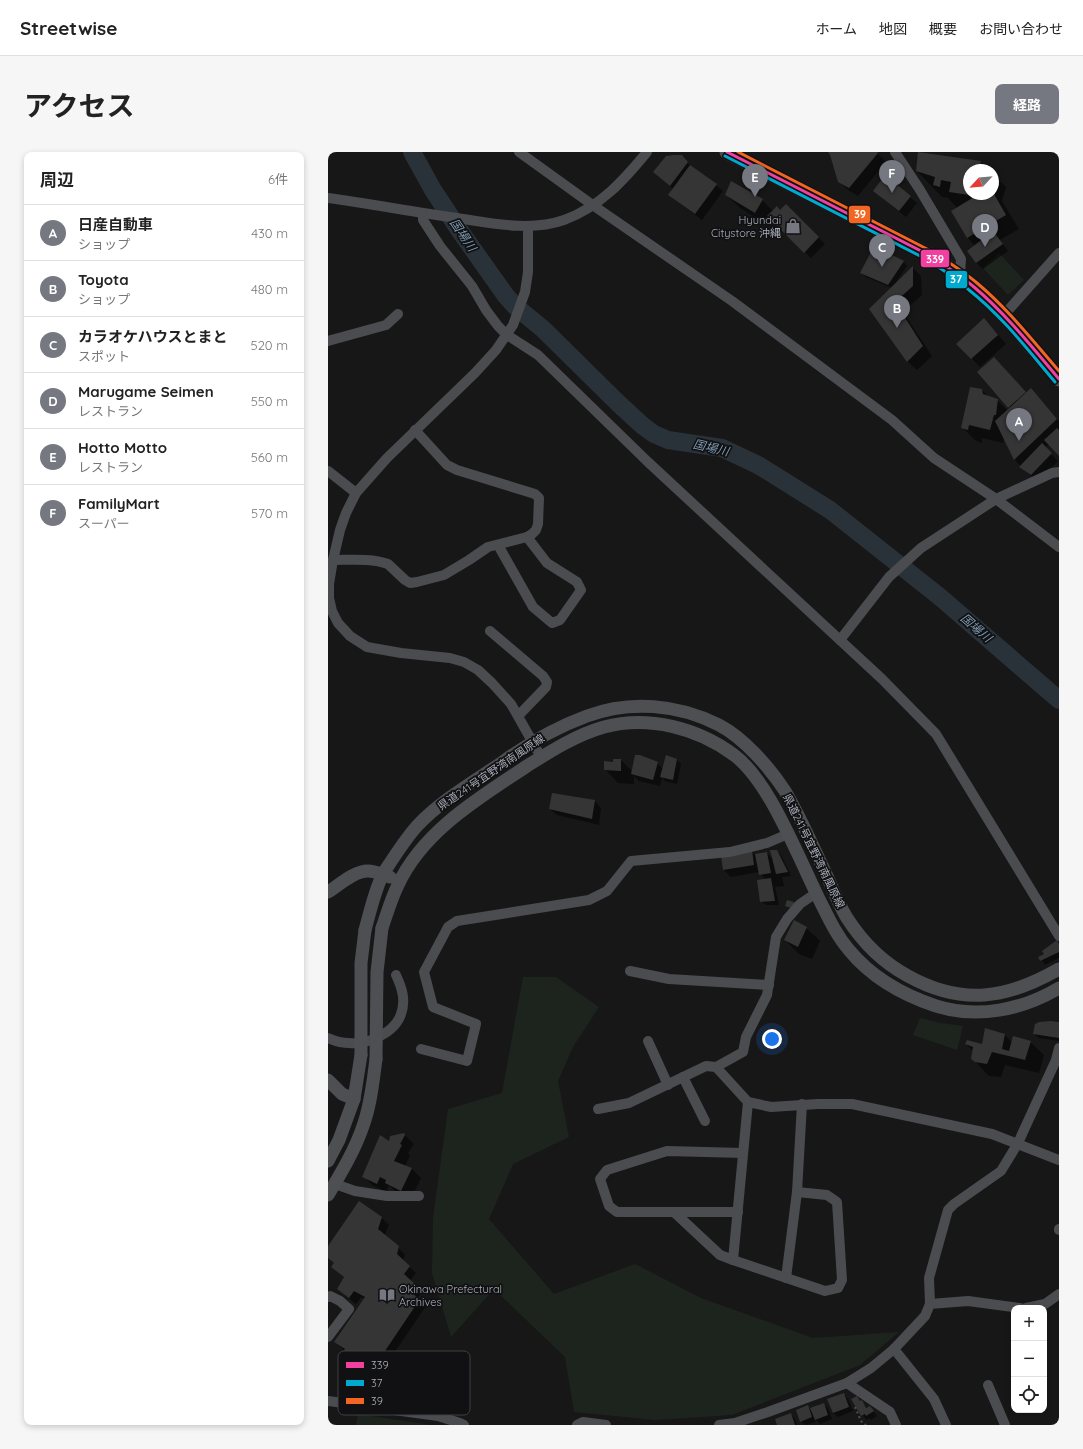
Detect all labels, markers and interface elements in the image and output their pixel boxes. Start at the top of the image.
text: Streetwise [20,16,117,40]
text: ホーム [815,20,857,38]
text: 地図 [879,20,907,38]
text: 概要 [929,20,957,38]
text: お問い合わせ [979,20,1063,38]
button: 経路 [995,84,1059,124]
text: アクセス [24,88,135,123]
pin: F [879,160,905,193]
pin: E [742,164,768,197]
north arrow [963,164,999,200]
text: 周辺 [40,169,74,190]
text: 6件 [268,171,288,187]
line badge: 39 [848,205,871,224]
text: 39 [854,207,866,221]
place label: Hyundai Citystore 沖縄 [711,213,781,240]
pin: D [972,214,998,247]
text: 日産自動車 [78,215,153,234]
water label: 国場川 [447,216,481,255]
shop icon: Hyundai Citystore 沖縄 [784,217,802,235]
text: A [49,225,57,241]
text: 430 m [251,225,288,241]
pin: C [869,234,895,267]
text: ショップ [78,236,130,252]
line badge: 339 [920,249,950,268]
text: 339 [926,252,944,266]
text: Toyota [78,270,129,289]
line badge: 37 [945,270,968,289]
text: 37 [950,272,962,286]
text: B [49,281,57,297]
text: 480 m [251,281,288,297]
text: ショップ [78,291,130,307]
pin: B [884,295,910,328]
text: カラオケハウスとまと [78,327,227,346]
text: C [49,337,57,353]
text: 520 m [251,337,288,353]
text: スポット [78,348,130,364]
text: Marugame Seimen [78,382,214,401]
text: D [48,393,58,409]
text: 550 m [251,393,288,409]
text: レストラン [78,403,143,419]
pin: A [1006,408,1032,441]
water label: 国場川 [692,436,732,459]
text: Hotto Motto [78,438,167,457]
text: E [49,449,57,465]
text: 560 m [251,449,288,465]
text: レストラン [78,459,143,475]
text: FamilyMart [78,494,160,513]
text: F [49,505,57,521]
text: 570 m [251,505,288,521]
text: スーパー [78,515,130,531]
water label: 国場川 [958,610,996,646]
street label: 県道241号宜野湾南風原線 [435,731,547,813]
street label: 県道241号宜野湾南風原線 [780,791,848,911]
your location [762,1029,782,1049]
place label: Okinawa Prefectural Archives [399,1282,502,1309]
library icon: Okinawa Prefectural Archives [378,1286,396,1304]
map controls [1011,1305,1047,1413]
button: + [1011,1305,1047,1341]
button: − [1011,1341,1047,1377]
legend [338,1351,470,1415]
text: 339 [371,1358,389,1372]
text: 37 [371,1376,383,1390]
button: locate [1011,1377,1047,1413]
text: 39 [371,1394,383,1408]

